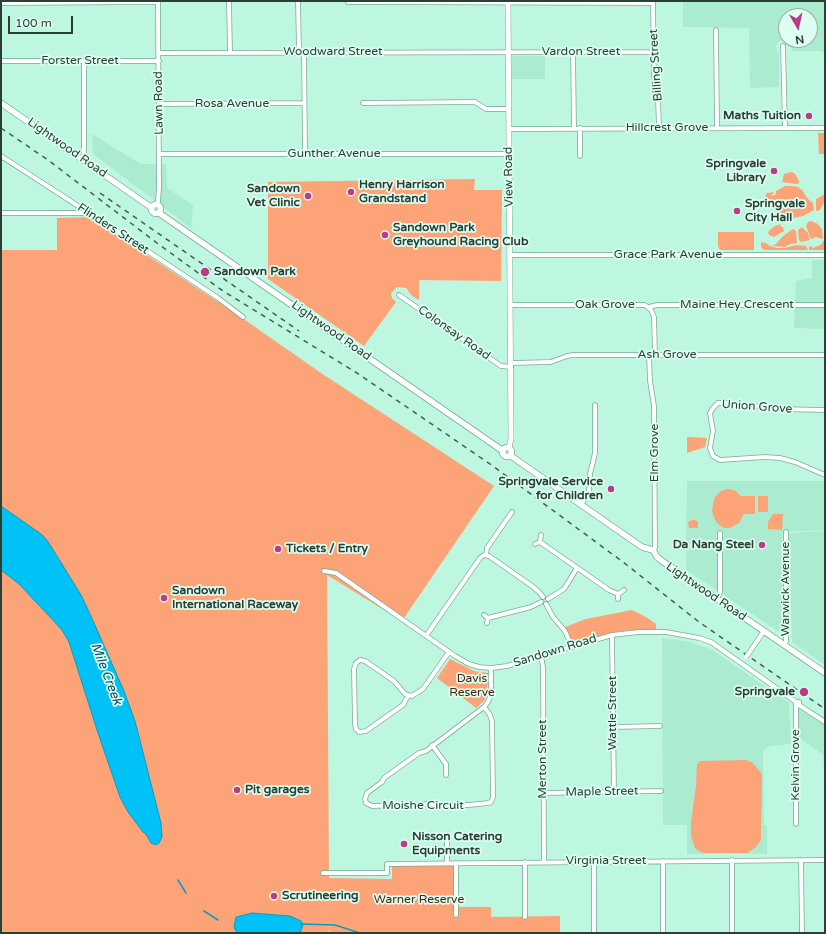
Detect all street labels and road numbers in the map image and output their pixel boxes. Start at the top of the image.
street label: Billing Street [646,28,666,102]
street label: Woodward Street [283,45,383,59]
street label: Vardon Street [542,45,620,59]
street label: Forster Street [41,54,119,68]
street label: Lawn Road [151,71,167,135]
street label: Rosa Avenue [195,97,269,111]
street label: Lightwood Road [24,115,110,181]
street label: Hillcrest Grove [626,121,708,135]
street label: Gunther Avenue [288,147,380,161]
street label: View Road [501,147,517,207]
street label: Flinders Street [74,200,152,258]
street label: Grace Park Avenue [614,248,722,262]
street label: Lightwood Road [288,298,374,364]
street label: Oak Grove [575,298,635,312]
street label: Maine Hey Crescent [680,298,794,312]
street label: Colonsay Road [415,303,493,363]
street label: Ash Grove [638,348,696,362]
street label: Union Grove [721,397,793,417]
street label: Elm Grove [648,424,662,482]
street label: Warwick Avenue [779,542,793,636]
street label: Lightwood Road [663,560,749,624]
street label: Sandown Road [512,631,598,671]
street label: Wattle Street [606,676,620,750]
street label: Merton Street [536,719,550,799]
street label: Kelvin Grove [789,729,803,801]
street label: Maple Street [565,784,639,800]
street label: Moishe Circuit [382,799,464,813]
street label: Virginia Street [566,854,646,868]

